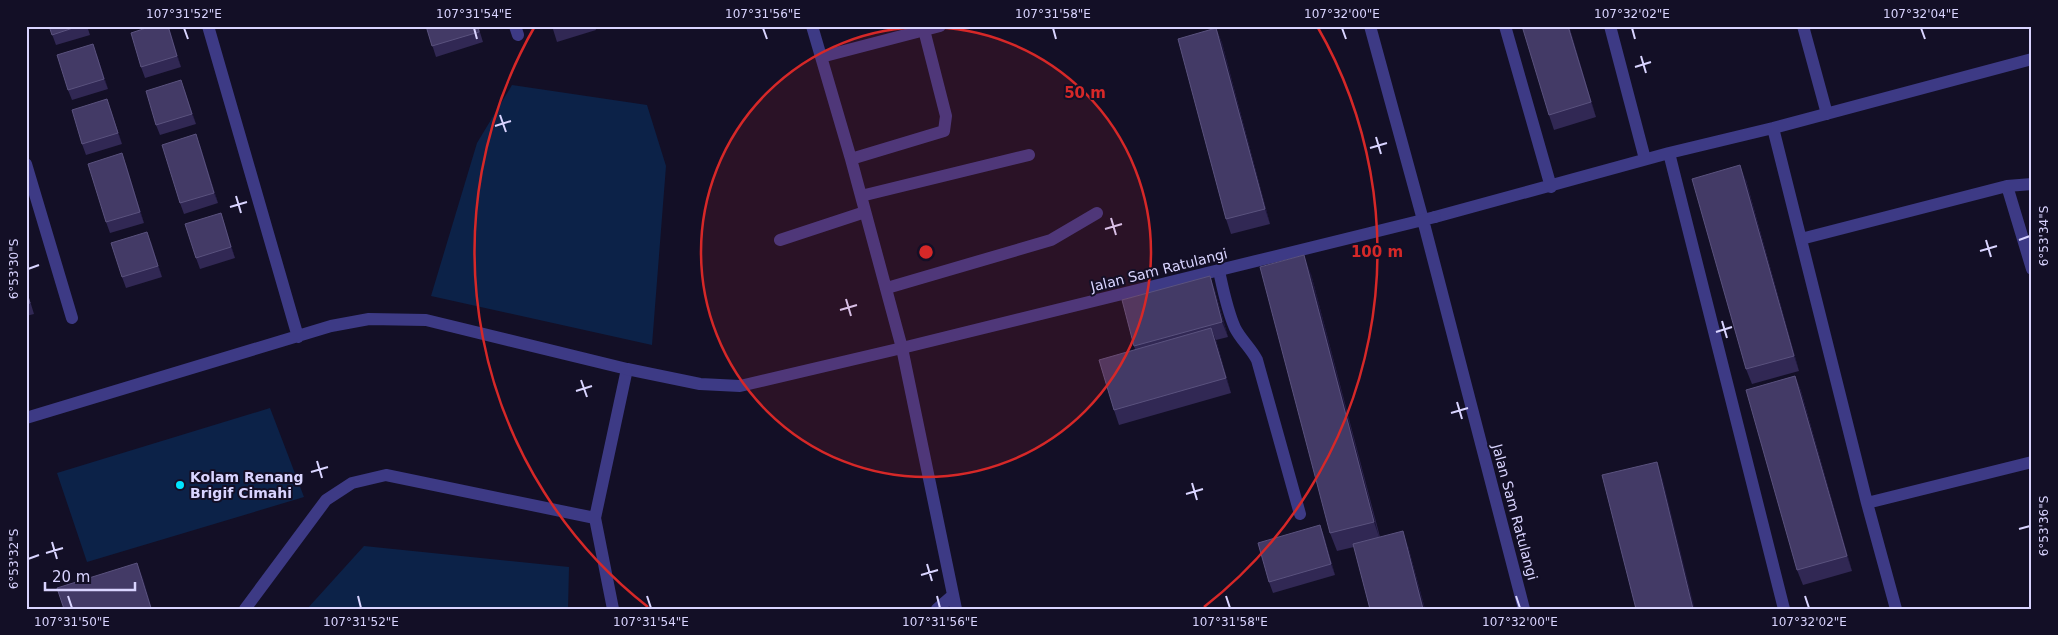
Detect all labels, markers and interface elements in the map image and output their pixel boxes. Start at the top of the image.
text: 107°31'52"E [146,7,222,21]
text: 107°31'54"E [436,7,512,21]
text: 107°31'56"E [725,7,801,21]
text: 107°31'58"E [1015,7,1091,21]
text: 107°32'00"E [1304,7,1380,21]
text: 107°32'02"E [1594,7,1670,21]
text: 107°32'04"E [1883,7,1959,21]
text: 50 m [1064,84,1106,102]
text: 6°53'34"S [2037,206,2051,266]
text: 6°53'30"S [7,239,21,299]
centre of rings [917,243,935,261]
text: 100 m [1351,243,1403,261]
street label: Jalan Sam Ratulangi [1088,245,1229,295]
street label: Jalan Sam Ratulangi [1489,441,1541,582]
place label: Kolam Renang Brigif Cimahi [190,469,304,501]
marker: Kolam Renang Brigif Cimahi [174,479,186,491]
text: 6°53'36"S [2037,496,2051,556]
text: 6°53'32"S [7,529,21,589]
scale bar [45,560,135,592]
text: 20 m [52,568,90,586]
text: 107°31'50"E [34,615,110,629]
text: 107°31'52"E [323,615,399,629]
text: 107°31'54"E [613,615,689,629]
text: 107°31'56"E [902,615,978,629]
text: 107°31'58"E [1192,615,1268,629]
text: 107°32'00"E [1482,615,1558,629]
text: 107°32'02"E [1771,615,1847,629]

